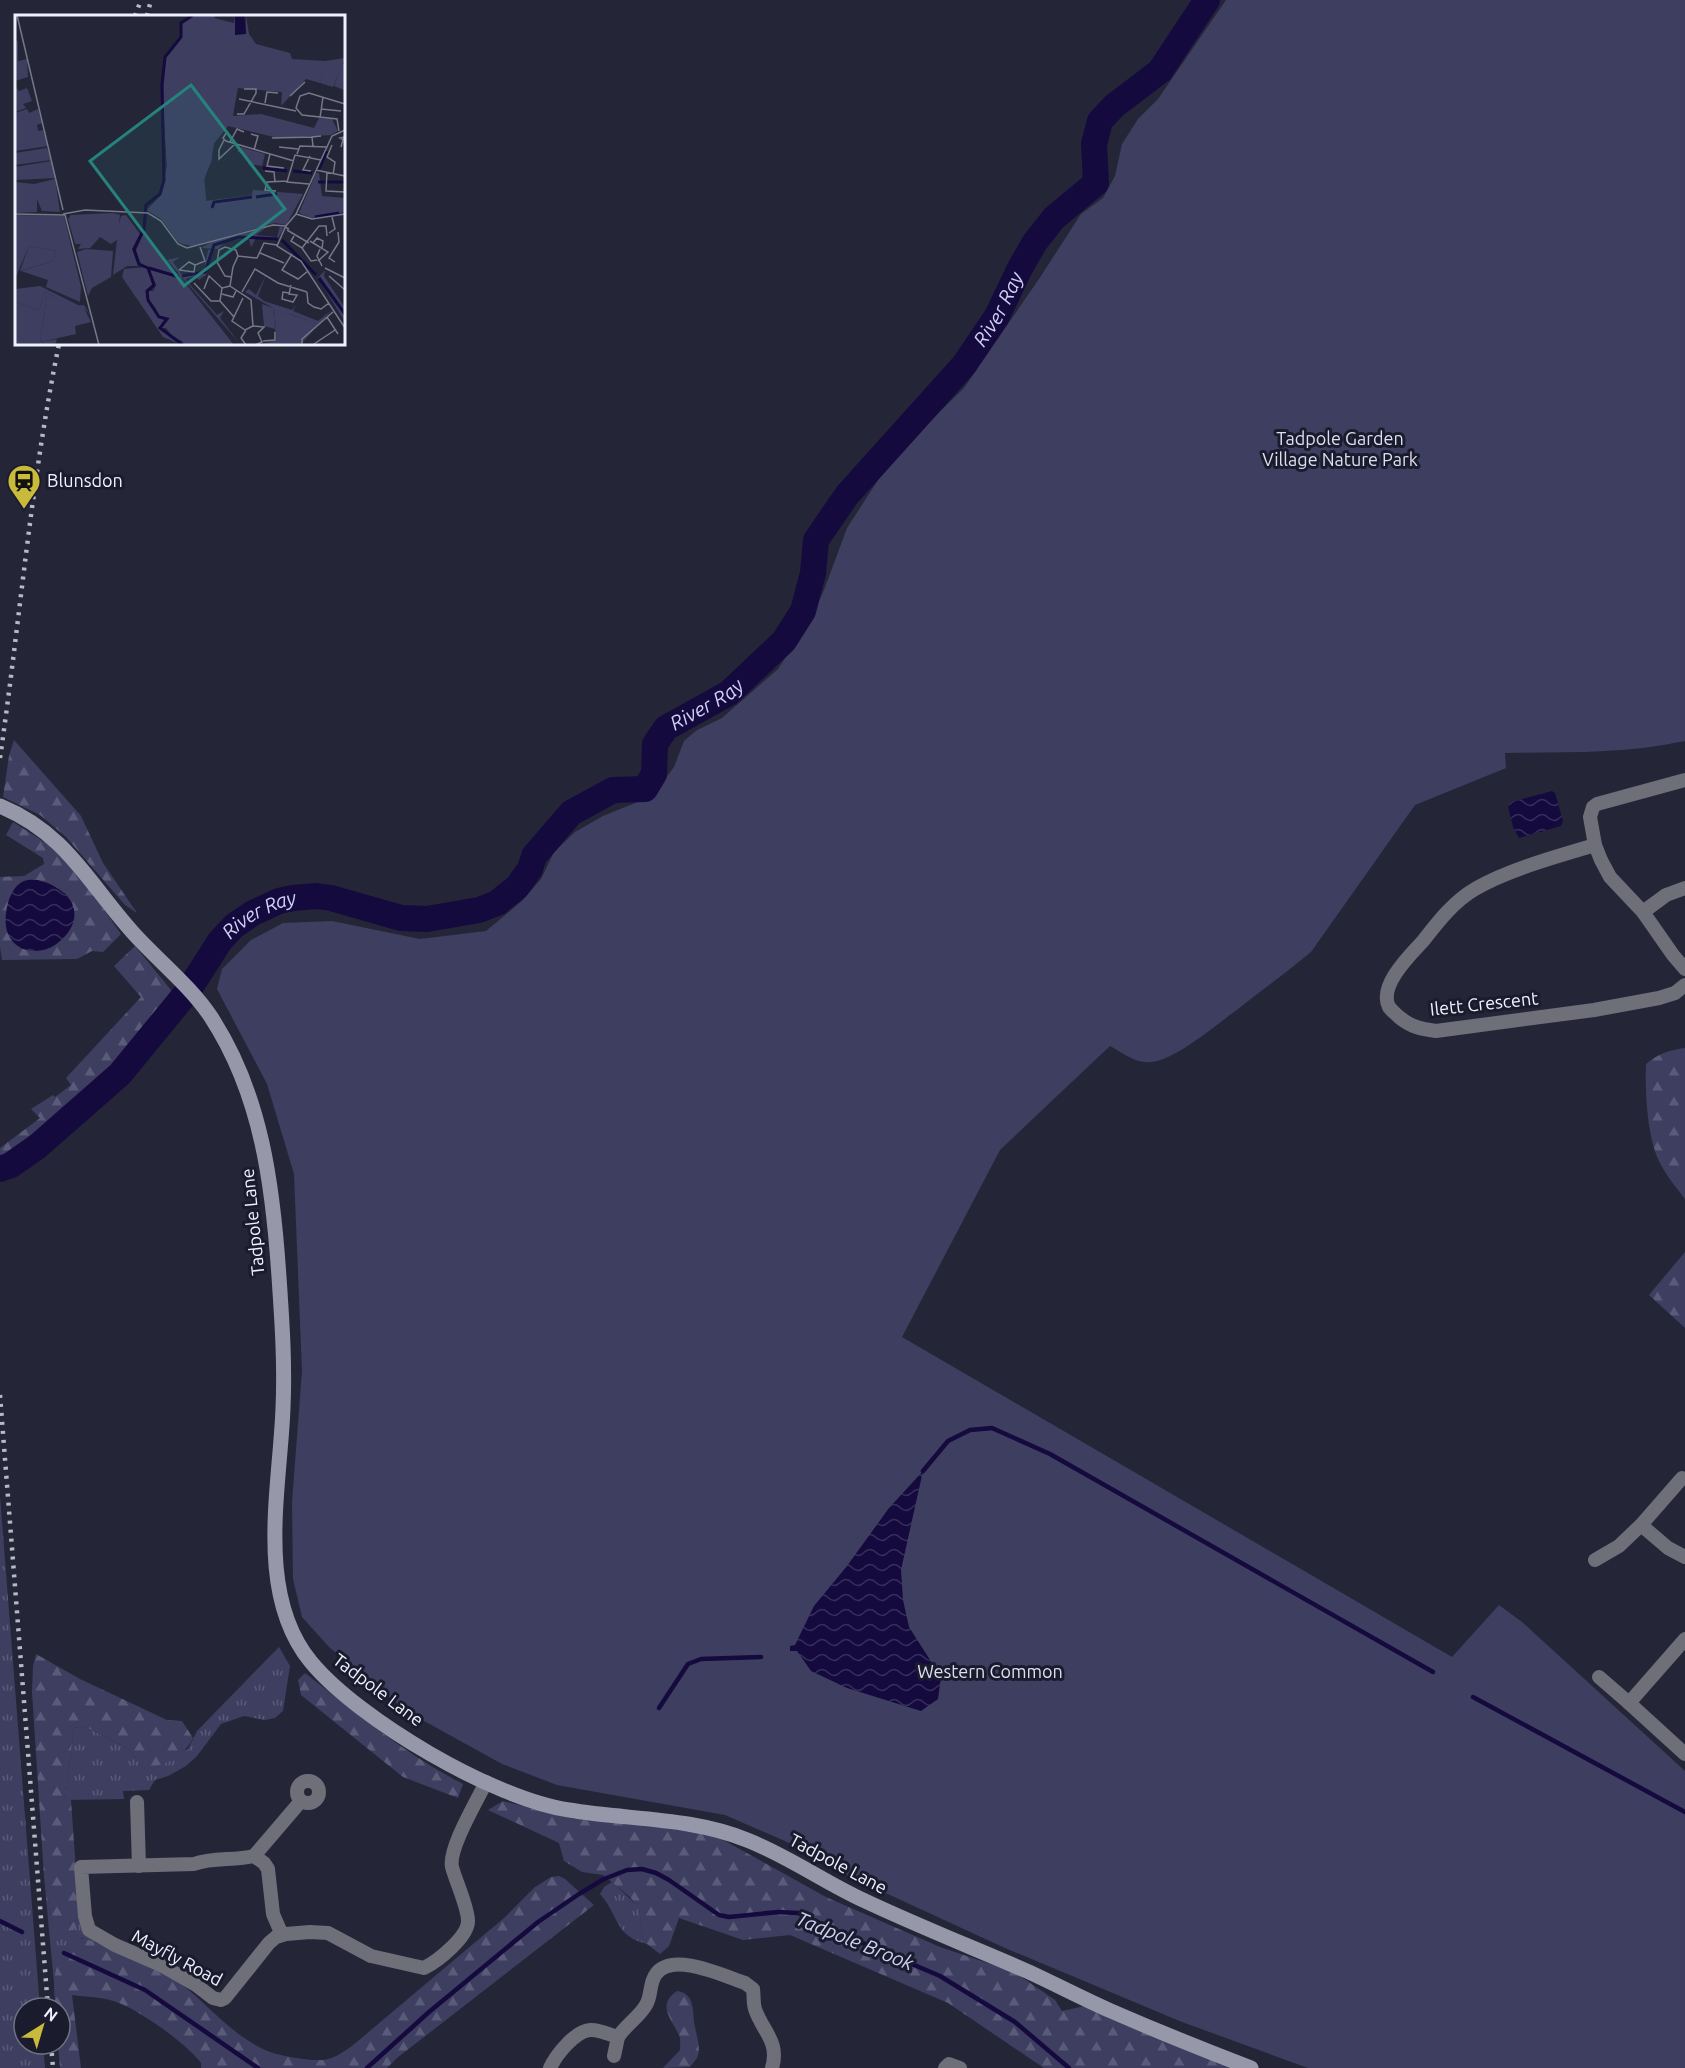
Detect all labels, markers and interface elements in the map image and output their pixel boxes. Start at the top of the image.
inset map [15,15,345,345]
water label: River Ray [968,268,1028,350]
park label: Tadpole Garden Village Nature Park [1262,428,1418,469]
station icon: Blunsdon [6,463,42,510]
place label: Blunsdon [47,470,123,490]
water label: River Ray [666,673,748,735]
water label: River Ray [217,886,298,943]
street label: Ilett Crescent [1429,987,1539,1019]
street label: Tadpole Lane [236,1168,268,1277]
street label: Tadpole Lane [330,1649,428,1730]
park label: Western Common [917,1661,1063,1681]
street label: Tadpole Lane [786,1829,891,1897]
water label: Tadpole Brook [793,1906,918,1975]
street label: Mayfly Road [129,1925,226,1989]
north arrow [12,1996,72,2056]
text: N [41,2003,61,2025]

